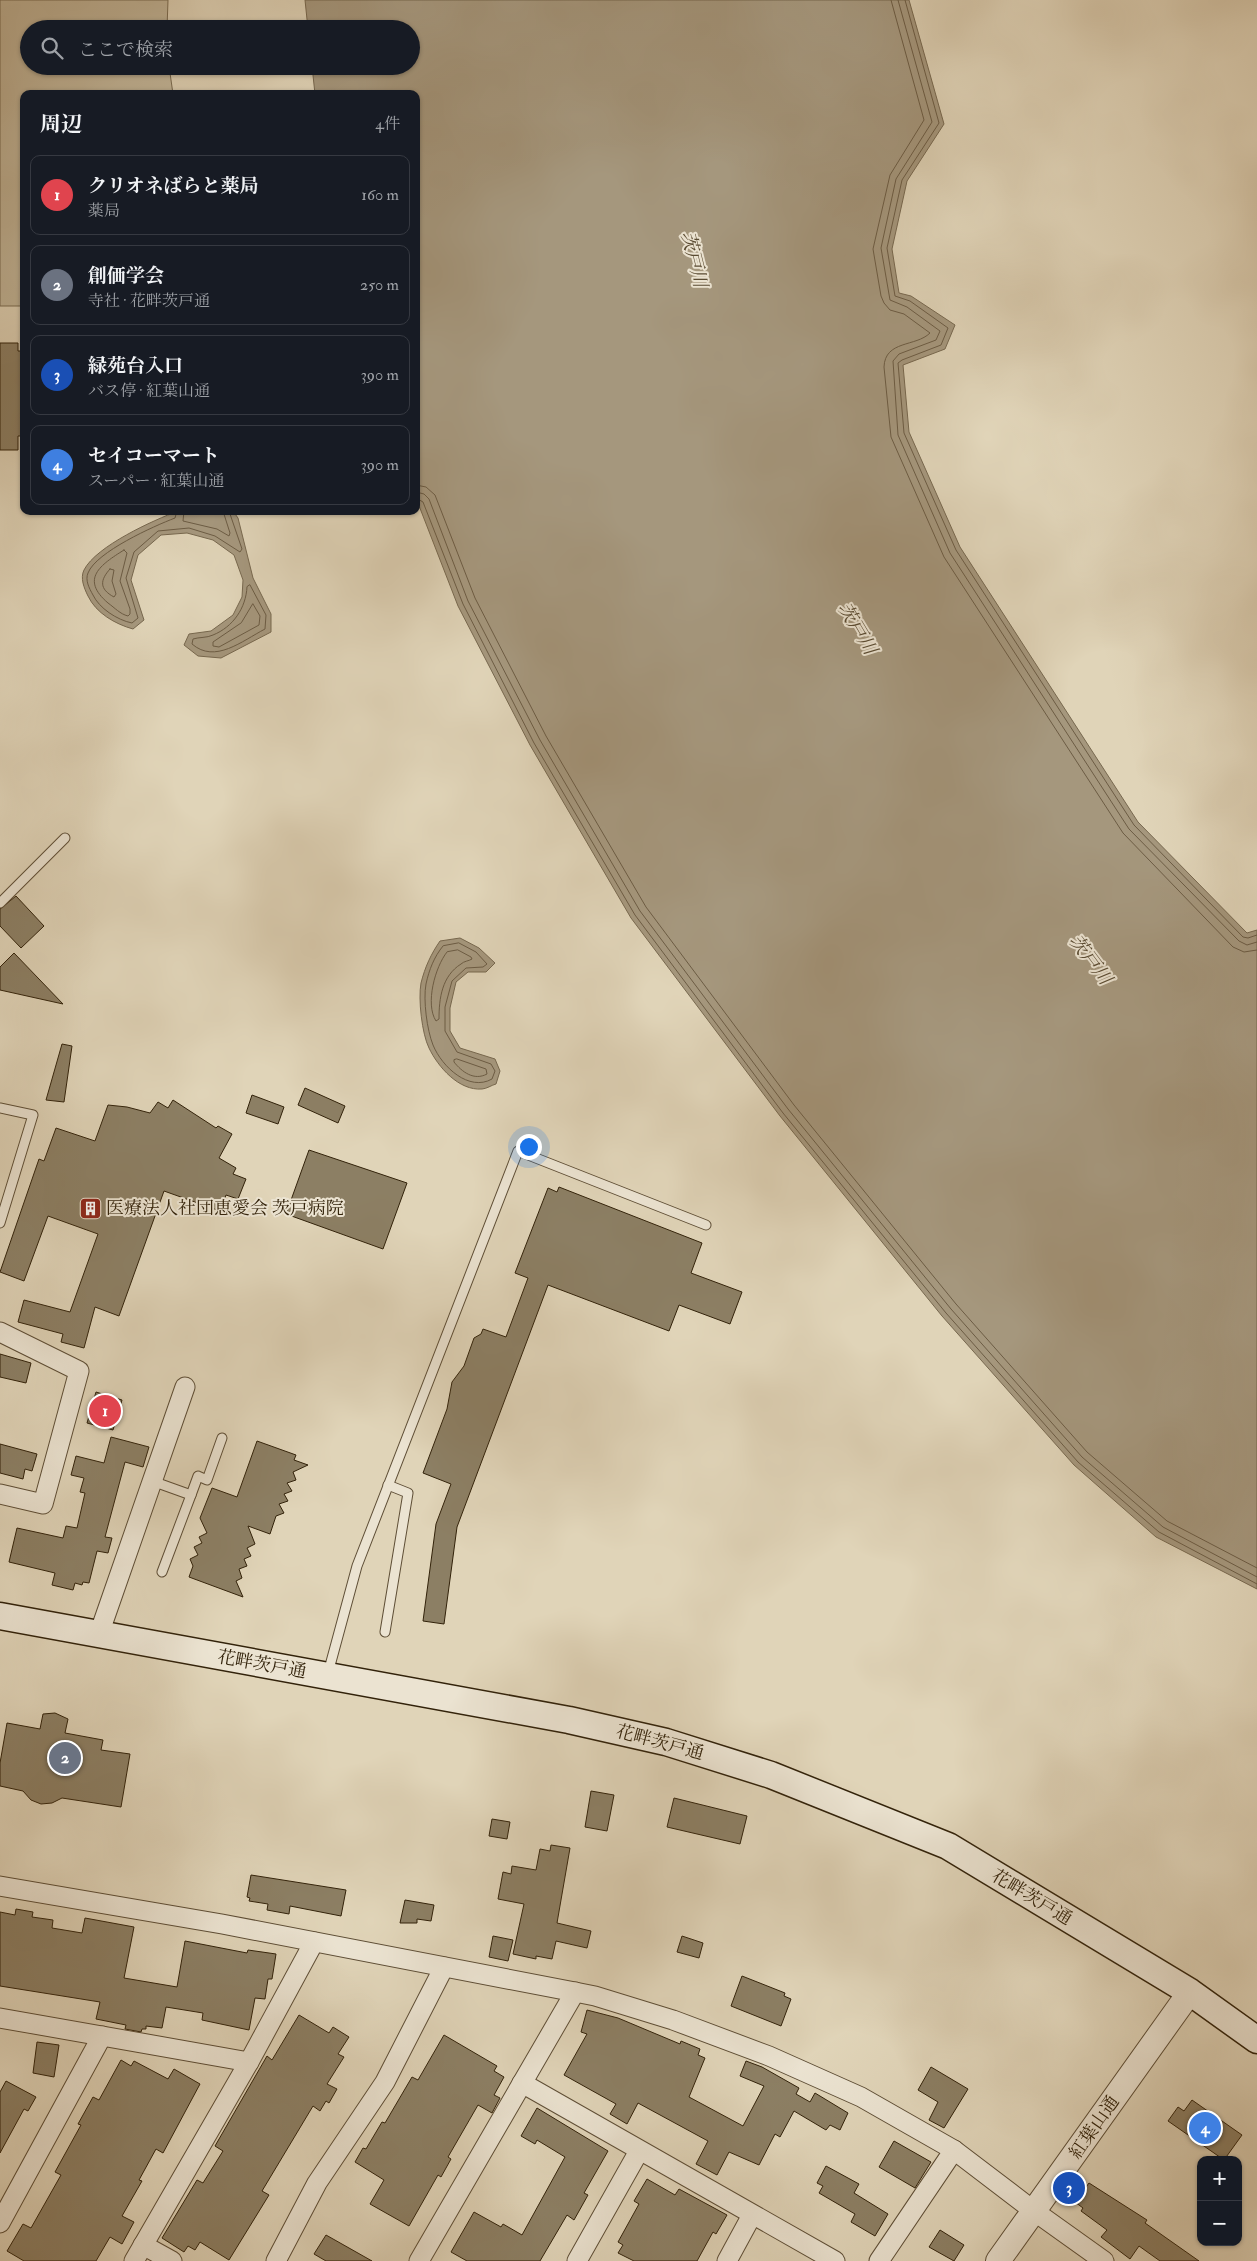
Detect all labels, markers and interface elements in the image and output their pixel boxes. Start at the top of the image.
search box [20,20,420,75]
icon: search [38,34,66,62]
text: ここで検索 [78,38,173,62]
text: 周辺 [40,111,82,138]
text: 4件 [375,114,400,134]
text: クリオネばらと薬局 [88,174,259,198]
text: 1 [54,185,60,205]
text: 160 m [361,185,399,205]
text: 薬局 [88,201,120,221]
water label: 茨戸川 [675,229,713,292]
text: 創価学会 [88,264,164,288]
text: 2 [53,275,61,295]
text: 250 m [360,275,399,295]
text: 寺社 · 花畔茨戸通 [88,291,210,311]
text: 緑苑台入口 [88,354,183,378]
text: 3 [54,365,60,385]
text: 390 m [361,365,399,385]
text: バス停 · 紅葉山通 [88,381,210,401]
text: セイコーマート [88,444,220,468]
text: 4 [53,455,61,475]
text: 390 m [361,455,399,475]
text: スーパー · 紅葉山通 [88,471,224,491]
water label: 茨戸川 [832,598,883,661]
water label: 茨戸川 [1063,930,1118,991]
your location [516,1134,542,1160]
building icon: 医療法人社団恵愛会 茨戸病院 [78,1196,102,1220]
place label: 医療法人社団恵愛会 茨戸病院 [106,1197,344,1220]
pin: 1 [89,1392,121,1430]
street label: 花畔茨戸通 [216,1645,308,1684]
street label: 花畔茨戸通 [613,1720,706,1765]
pin: 2 [49,1739,81,1777]
street label: 花畔茨戸通 [987,1864,1076,1930]
street label: 紅葉山通 [1064,2091,1124,2163]
pin: 4 [1189,2109,1221,2147]
map controls [1197,2156,1242,2246]
button: + [1197,2156,1242,2201]
pin: 3 [1053,2169,1085,2207]
button: − [1197,2201,1242,2246]

